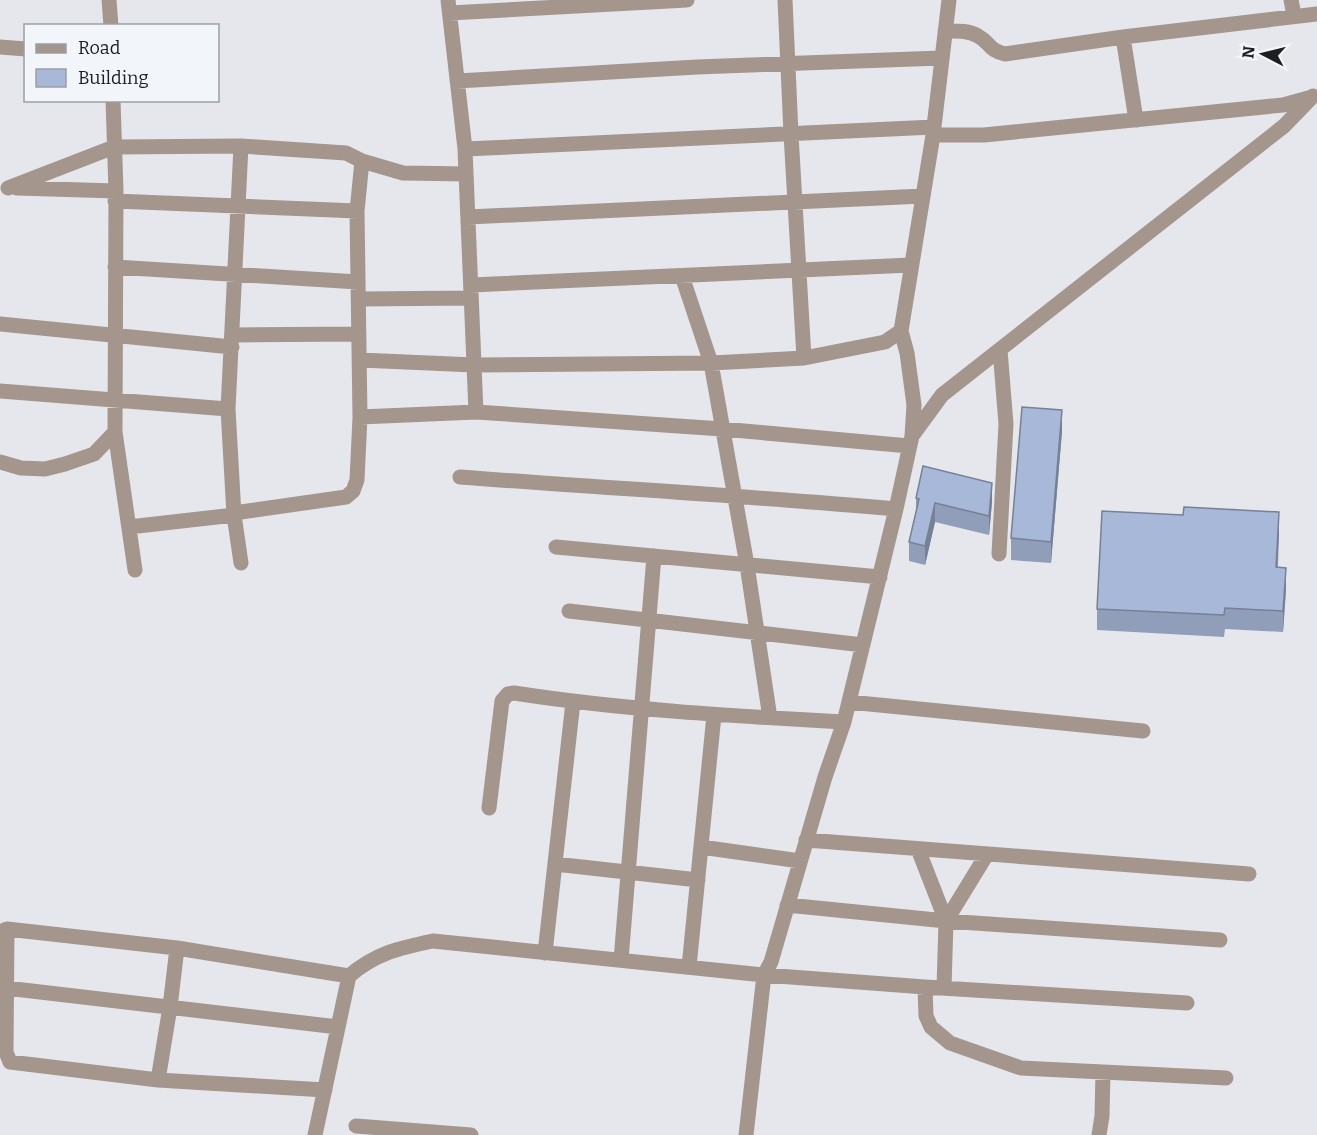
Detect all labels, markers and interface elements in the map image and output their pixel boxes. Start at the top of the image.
legend [24,24,219,102]
north arrow [1233,24,1293,84]
text: Road [78,37,121,59]
text: N [1238,45,1259,60]
text: Building [78,67,149,89]

